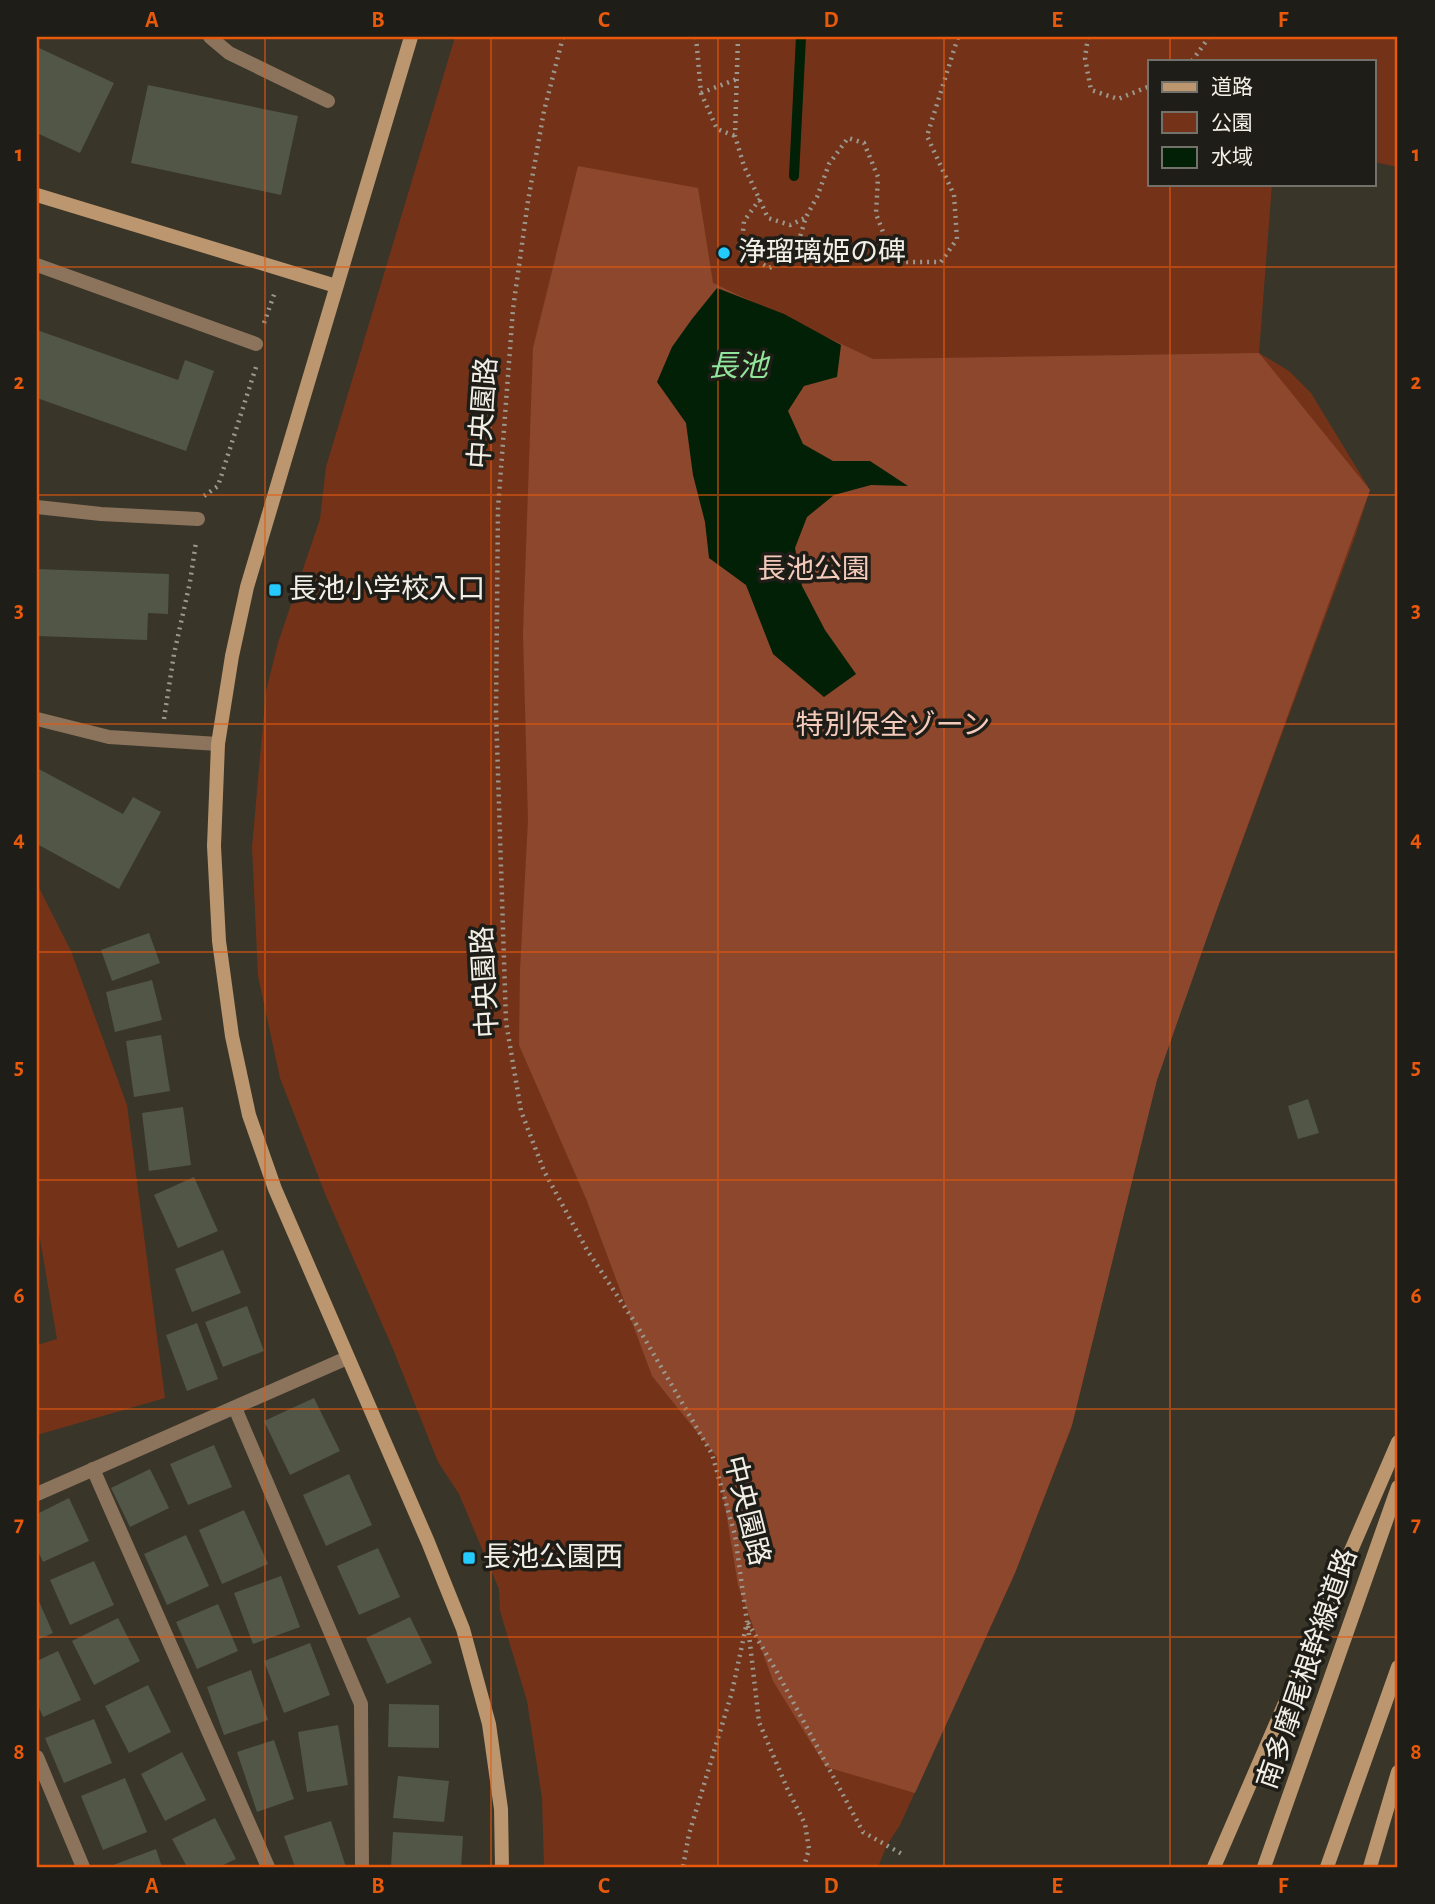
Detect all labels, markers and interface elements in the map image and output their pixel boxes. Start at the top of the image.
text: A [145,9,159,32]
text: B [371,9,385,32]
text: C [598,9,610,32]
text: D [823,9,839,32]
text: E [1051,9,1063,32]
text: F [1278,9,1289,32]
legend [1148,60,1376,186]
text: 道路 [1211,76,1253,98]
text: 公園 [1211,113,1253,134]
text: 1 [15,143,23,166]
text: 1 [1412,143,1420,166]
text: 水域 [1211,146,1253,168]
place label: 浄瑠璃姫の碑 [738,237,906,267]
marker: 浄瑠璃姫の碑 [716,245,732,261]
water label: 長池 [708,350,771,382]
street label: 中央園路 [464,356,502,470]
text: 2 [14,371,25,394]
text: 2 [1411,371,1422,394]
park label: 長池公園 [758,554,870,584]
place label: 長池小学校入口 [289,574,485,604]
marker: 長池小学校入口 [267,582,283,598]
text: 3 [14,599,24,622]
text: 3 [1411,599,1421,622]
park label: 特別保全ゾーン [796,710,990,740]
text: 4 [13,828,25,851]
text: 4 [1410,828,1422,851]
street label: 中央園路 [467,925,503,1039]
text: 5 [14,1056,24,1079]
text: 5 [1411,1056,1421,1079]
text: 6 [13,1285,25,1308]
text: 6 [1410,1285,1422,1308]
street label: 中央園路 [719,1453,775,1569]
text: 7 [14,1513,24,1536]
text: 7 [1411,1513,1421,1536]
place label: 長池公園西 [483,1542,623,1572]
street label: 南多摩尾根幹線道路 [1252,1545,1362,1793]
marker: 長池公園西 [461,1550,477,1566]
text: 8 [13,1741,25,1764]
text: 8 [1410,1741,1422,1764]
text: A [145,1875,159,1898]
text: B [371,1875,385,1898]
text: C [598,1875,610,1898]
text: D [823,1875,839,1898]
text: E [1051,1875,1063,1898]
text: F [1278,1875,1289,1898]

